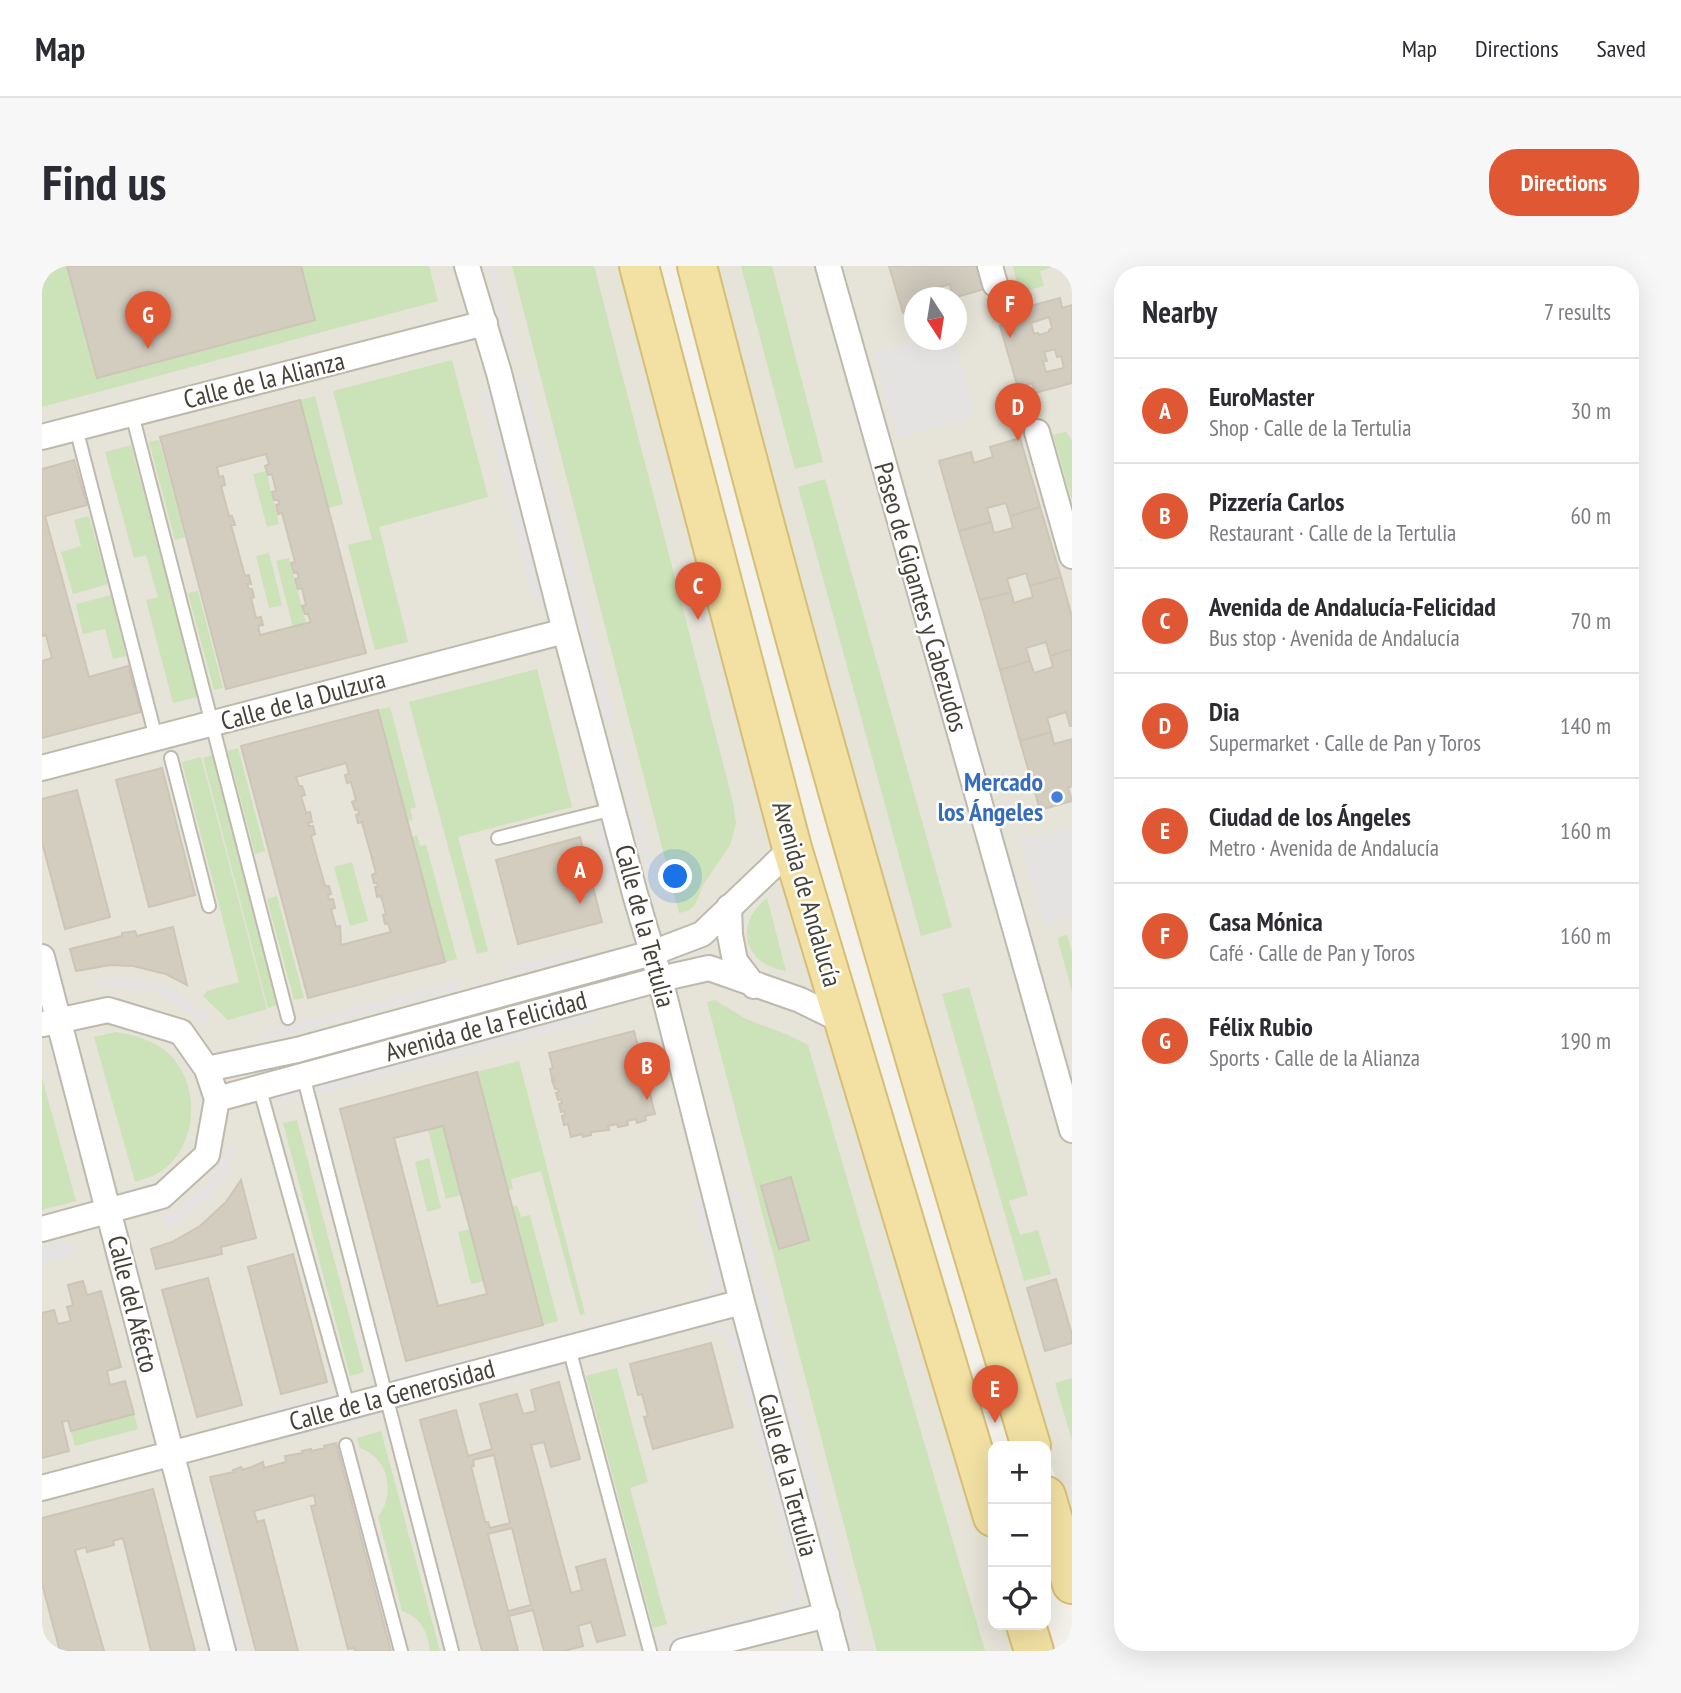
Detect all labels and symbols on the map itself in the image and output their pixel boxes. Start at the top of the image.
pin: F [987,280,1033,338]
north arrow [904,287,967,350]
pin: G [125,291,171,349]
street label: Calle de la Alianza [180,344,348,415]
pin: D [995,383,1041,441]
street label: Paseo de Gigantes y Cabezudos [867,458,976,735]
pin: C [675,562,721,620]
street label: Calle de la Dulzura [217,662,389,737]
place label: Mercado los Ángeles [938,765,1043,828]
marker: Mercado los Ángeles [1049,789,1065,805]
street label: Avenida de Andalucía [765,797,850,990]
street label: Calle de la Tertulia [608,841,683,1011]
pin: A [557,846,603,904]
your location [658,859,692,893]
street label: Avenida de la Felicidad [382,983,590,1068]
pin: B [624,1042,670,1100]
street label: Calle del Afécto [101,1232,166,1376]
street label: Calle de la Generosidad [286,1351,498,1438]
pin: E [972,1365,1018,1423]
street label: Calle de la Tertulia [751,1390,826,1560]

